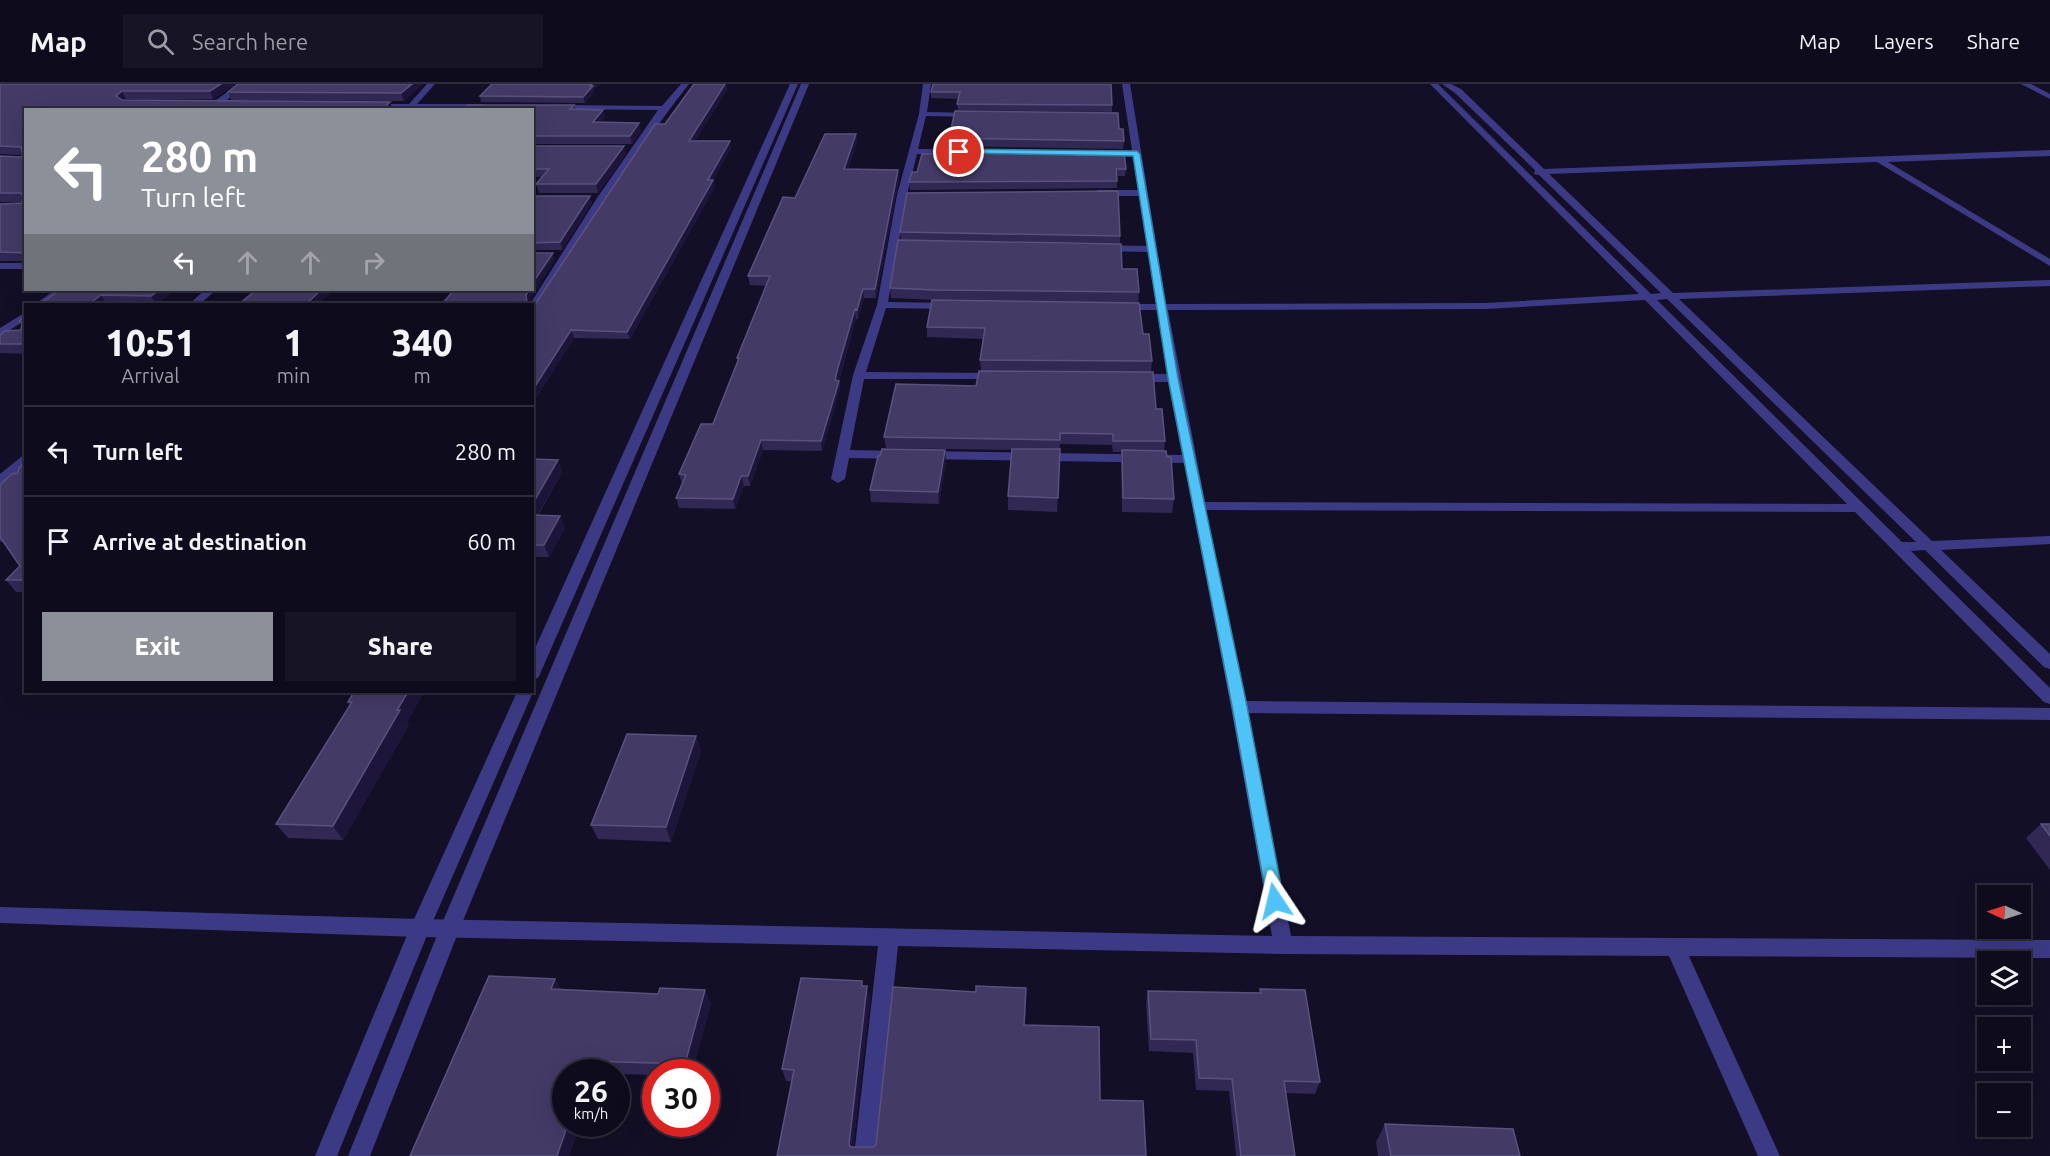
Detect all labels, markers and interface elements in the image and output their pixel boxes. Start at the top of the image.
search box [123,14,543,68]
icon: search [144,25,177,58]
text: Map [30,26,87,57]
text: Search here [192,29,308,54]
text: Map [1799,29,1840,53]
text: Layers [1873,29,1934,53]
text: Share [1967,29,2020,53]
pin [933,126,984,177]
icon: left [42,132,120,210]
text: 280 m [141,133,258,180]
icon: arrive [942,135,975,168]
text: Turn left [141,182,245,212]
icon: left [168,246,201,279]
icon: ahead [231,246,264,279]
icon: ahead [294,246,327,279]
icon: right [357,246,390,279]
text: 10:51 [105,322,195,363]
text: 1 [283,322,304,363]
text: 340 [392,322,453,363]
text: Arrival [121,364,180,387]
text: min [277,364,310,387]
text: m [414,364,431,387]
icon: left [42,435,75,468]
text: Turn left [93,439,183,464]
text: 280 m [455,439,516,464]
icon: arrive [42,525,75,558]
text: Arrive at destination [93,529,307,554]
text: 60 m [467,529,516,554]
button: Exit [42,612,273,681]
button: Share [285,612,516,681]
position arrow [1243,869,1307,933]
north arrow [1977,885,2031,939]
map controls [1977,885,2031,1137]
button: layers [1977,951,2031,1005]
button: + [1977,1017,2031,1071]
speed limit sign: 30 [642,1059,720,1137]
text: 26 [574,1074,608,1108]
button: − [1977,1083,2031,1137]
text: km/h [574,1105,608,1122]

